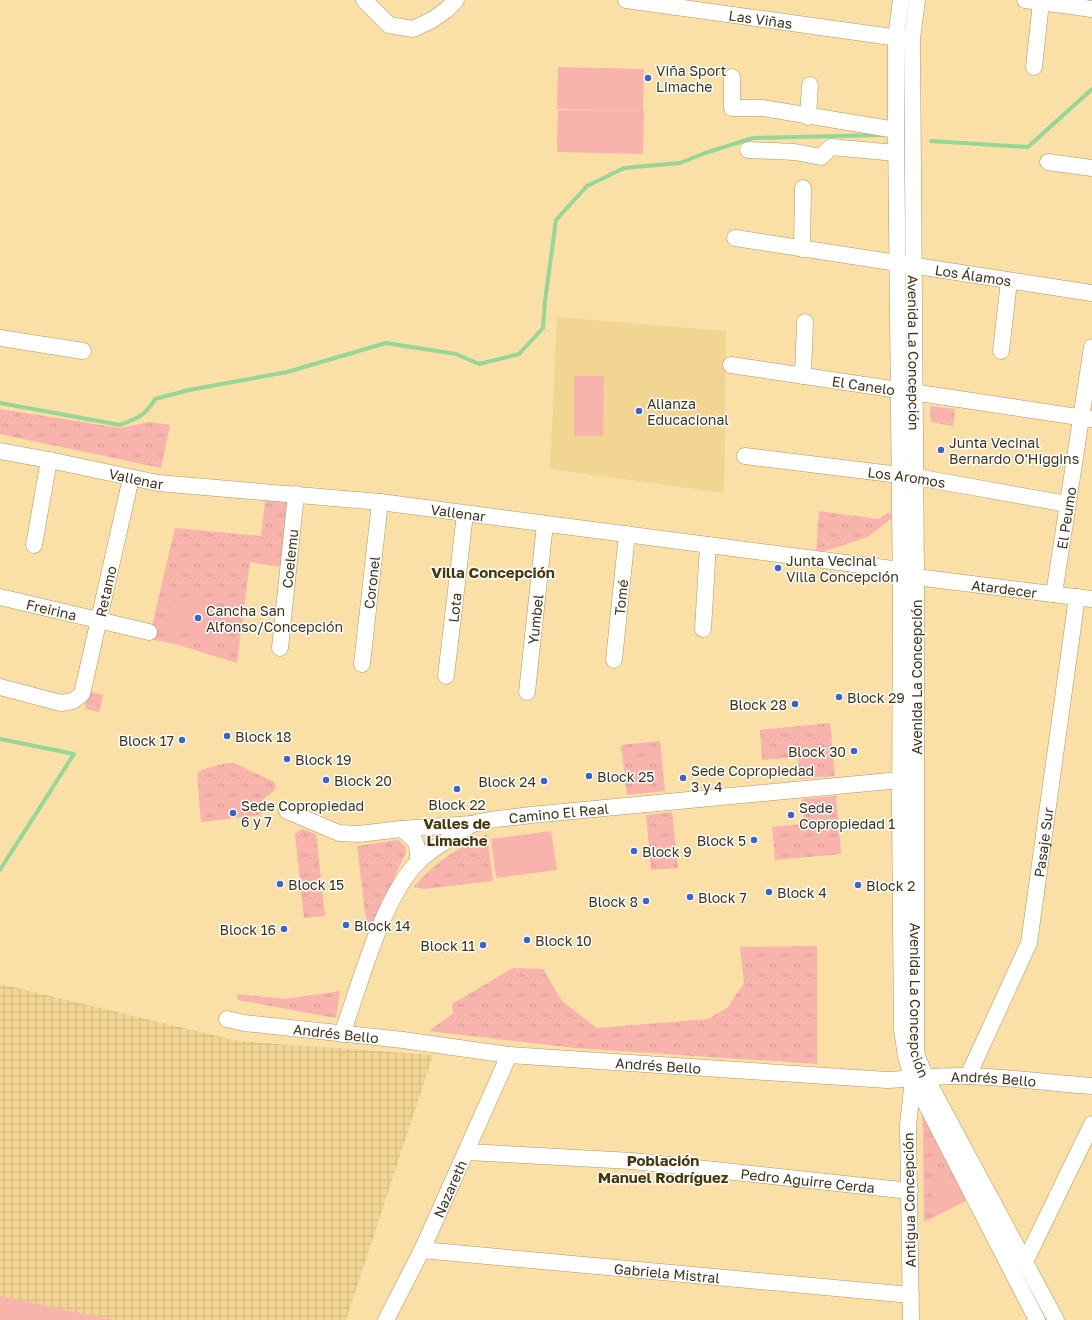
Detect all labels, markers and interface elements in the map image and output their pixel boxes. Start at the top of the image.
street label: Las Viñas [728,6,794,32]
place label: Viña Sport Limache [656,62,726,95]
marker: Viña Sport Limache [643,73,653,83]
street label: Los Álamos [934,260,1012,289]
street label: Avenida La Concepción [905,275,923,431]
street label: El Canelo [831,372,896,398]
place label: Alianza Educacional [647,395,729,428]
marker: Alianza Educacional [634,406,644,416]
place label: Junta Vecinal Bernardo O'Higgins [949,434,1079,467]
marker: Junta Vecinal Bernardo O'Higgins [936,445,946,455]
street label: Los Aromos [867,463,947,491]
street label: Vallenar [107,464,165,492]
street label: El Peumo [1053,485,1079,550]
street label: Vallenar [430,500,487,524]
street label: Coelemu [278,528,301,589]
place label: Junta Vecinal Villa Concepción [786,552,899,585]
street label: Coronel [360,555,382,610]
district label: Villa Concepción [431,563,555,581]
marker: Junta Vecinal Villa Concepción [773,563,783,573]
street label: Retamo [91,564,119,618]
street label: Atardecer [971,576,1039,601]
street label: Tomé [610,578,631,616]
street label: Lota [444,592,464,623]
street label: Yumbel [524,594,546,645]
street label: Freirina [25,595,79,623]
street label: Avenida La Concepción [908,599,925,755]
place label: Cancha San Alfonso/Concepción [206,602,343,635]
marker: Cancha San Alfonso/Concepción [193,613,203,623]
place label: Block 29 [847,689,905,706]
marker: Block 29 [834,692,844,702]
place label: Block 28 [729,696,787,713]
marker: Block 28 [790,699,800,709]
place label: Block 18 [235,728,292,745]
marker: Block 18 [222,731,232,741]
place label: Block 17 [119,732,174,749]
marker: Block 17 [177,735,187,745]
place label: Block 30 [788,743,846,760]
marker: Block 30 [849,746,859,756]
place label: Block 19 [295,751,351,768]
marker: Block 19 [282,754,292,764]
place label: Sede Copropiedad 3 y 4 [691,762,814,795]
place label: Block 25 [597,768,654,785]
marker: Block 25 [584,771,594,781]
place label: Block 20 [334,772,392,789]
place label: Block 24 [478,773,536,790]
marker: Sede Copropiedad 3 y 4 [678,773,688,783]
marker: Block 20 [321,775,331,785]
marker: Block 24 [539,776,549,786]
marker: Block 22 [452,784,462,794]
place label: Block 22 [428,796,486,813]
place label: Sede Copropiedad 6 y 7 [241,797,364,830]
street label: Camino El Real [508,799,610,826]
place label: Sede Copropiedad 1 [799,799,895,832]
street label: Pasaje Sur [1030,806,1056,878]
marker: Sede Copropiedad 6 y 7 [228,808,238,818]
marker: Sede Copropiedad 1 [786,810,796,820]
district label: Valles de Limache [423,814,491,849]
place label: Block 5 [697,832,746,849]
marker: Block 5 [749,835,759,845]
place label: Block 9 [642,843,692,860]
marker: Block 9 [629,846,639,856]
place label: Block 15 [288,876,344,893]
place label: Block 2 [866,877,915,894]
marker: Block 15 [275,879,285,889]
marker: Block 2 [853,880,863,890]
place label: Block 4 [777,884,827,901]
marker: Block 4 [764,887,774,897]
place label: Block 7 [698,889,747,906]
marker: Block 7 [685,892,695,902]
place label: Block 8 [588,893,638,910]
marker: Block 8 [641,896,651,906]
place label: Block 14 [354,917,411,934]
marker: Block 14 [341,920,351,930]
place label: Block 16 [220,921,276,938]
street label: Avenida La Concepción [908,923,933,1080]
marker: Block 16 [279,924,289,934]
place label: Block 10 [535,932,592,949]
marker: Block 10 [522,935,532,945]
place label: Block 11 [420,937,475,954]
marker: Block 11 [478,940,488,950]
street label: Andrés Bello [292,1020,380,1046]
street label: Andrés Bello [615,1054,702,1076]
street label: Andrés Bello [951,1067,1037,1089]
street label: Antigua Concepción [899,1132,919,1268]
district label: Población Manuel Rodríguez [598,1151,729,1186]
street label: Nazareth [429,1157,470,1220]
street label: Pedro Aguirre Cerda [740,1164,876,1196]
street label: Gabriela Mistral [613,1259,721,1286]

